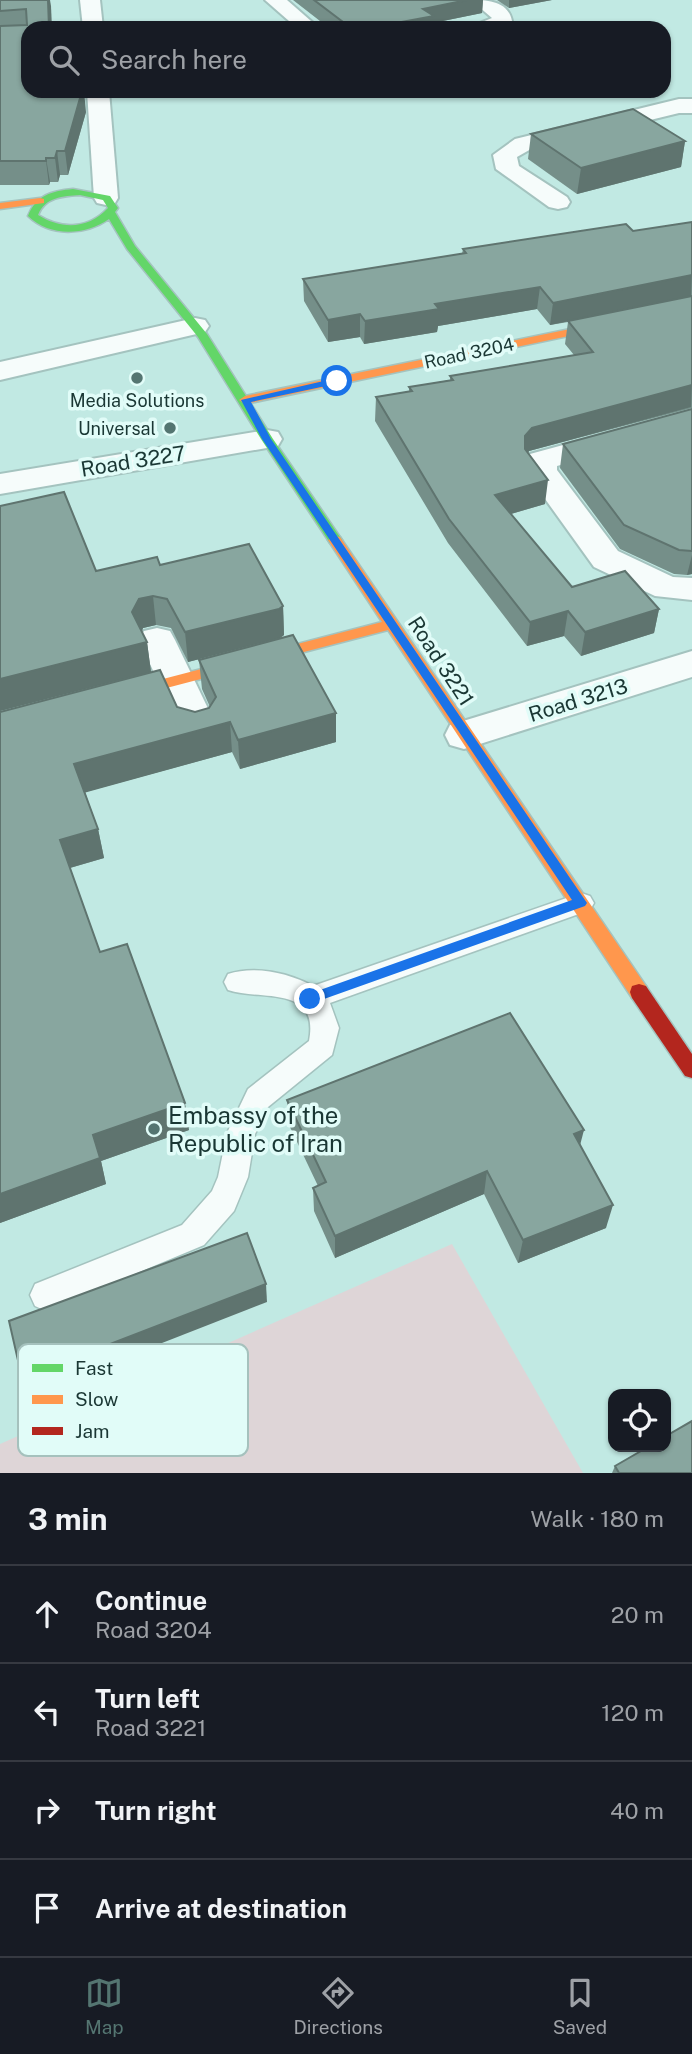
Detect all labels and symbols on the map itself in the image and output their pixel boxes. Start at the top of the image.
street label: Road 3204 [422,333,516,373]
route start [321,365,352,396]
marker: Media Solutions [129,370,145,386]
place label: Media Solutions [70,390,204,411]
place label: Universal [78,418,156,439]
marker: Universal [162,420,178,436]
street label: Road 3227 [79,440,187,482]
street label: Road 3221 [403,612,479,710]
street label: Road 3213 [525,673,631,727]
route end [294,983,325,1014]
place label: Embassy of the Republic of Iran [168,1101,343,1157]
marker: Embassy of the Republic of Iran [146,1121,162,1137]
legend [18,1344,248,1456]
text: Fast [75,1357,113,1379]
text: Slow [75,1388,119,1410]
text: Jam [75,1420,109,1442]

